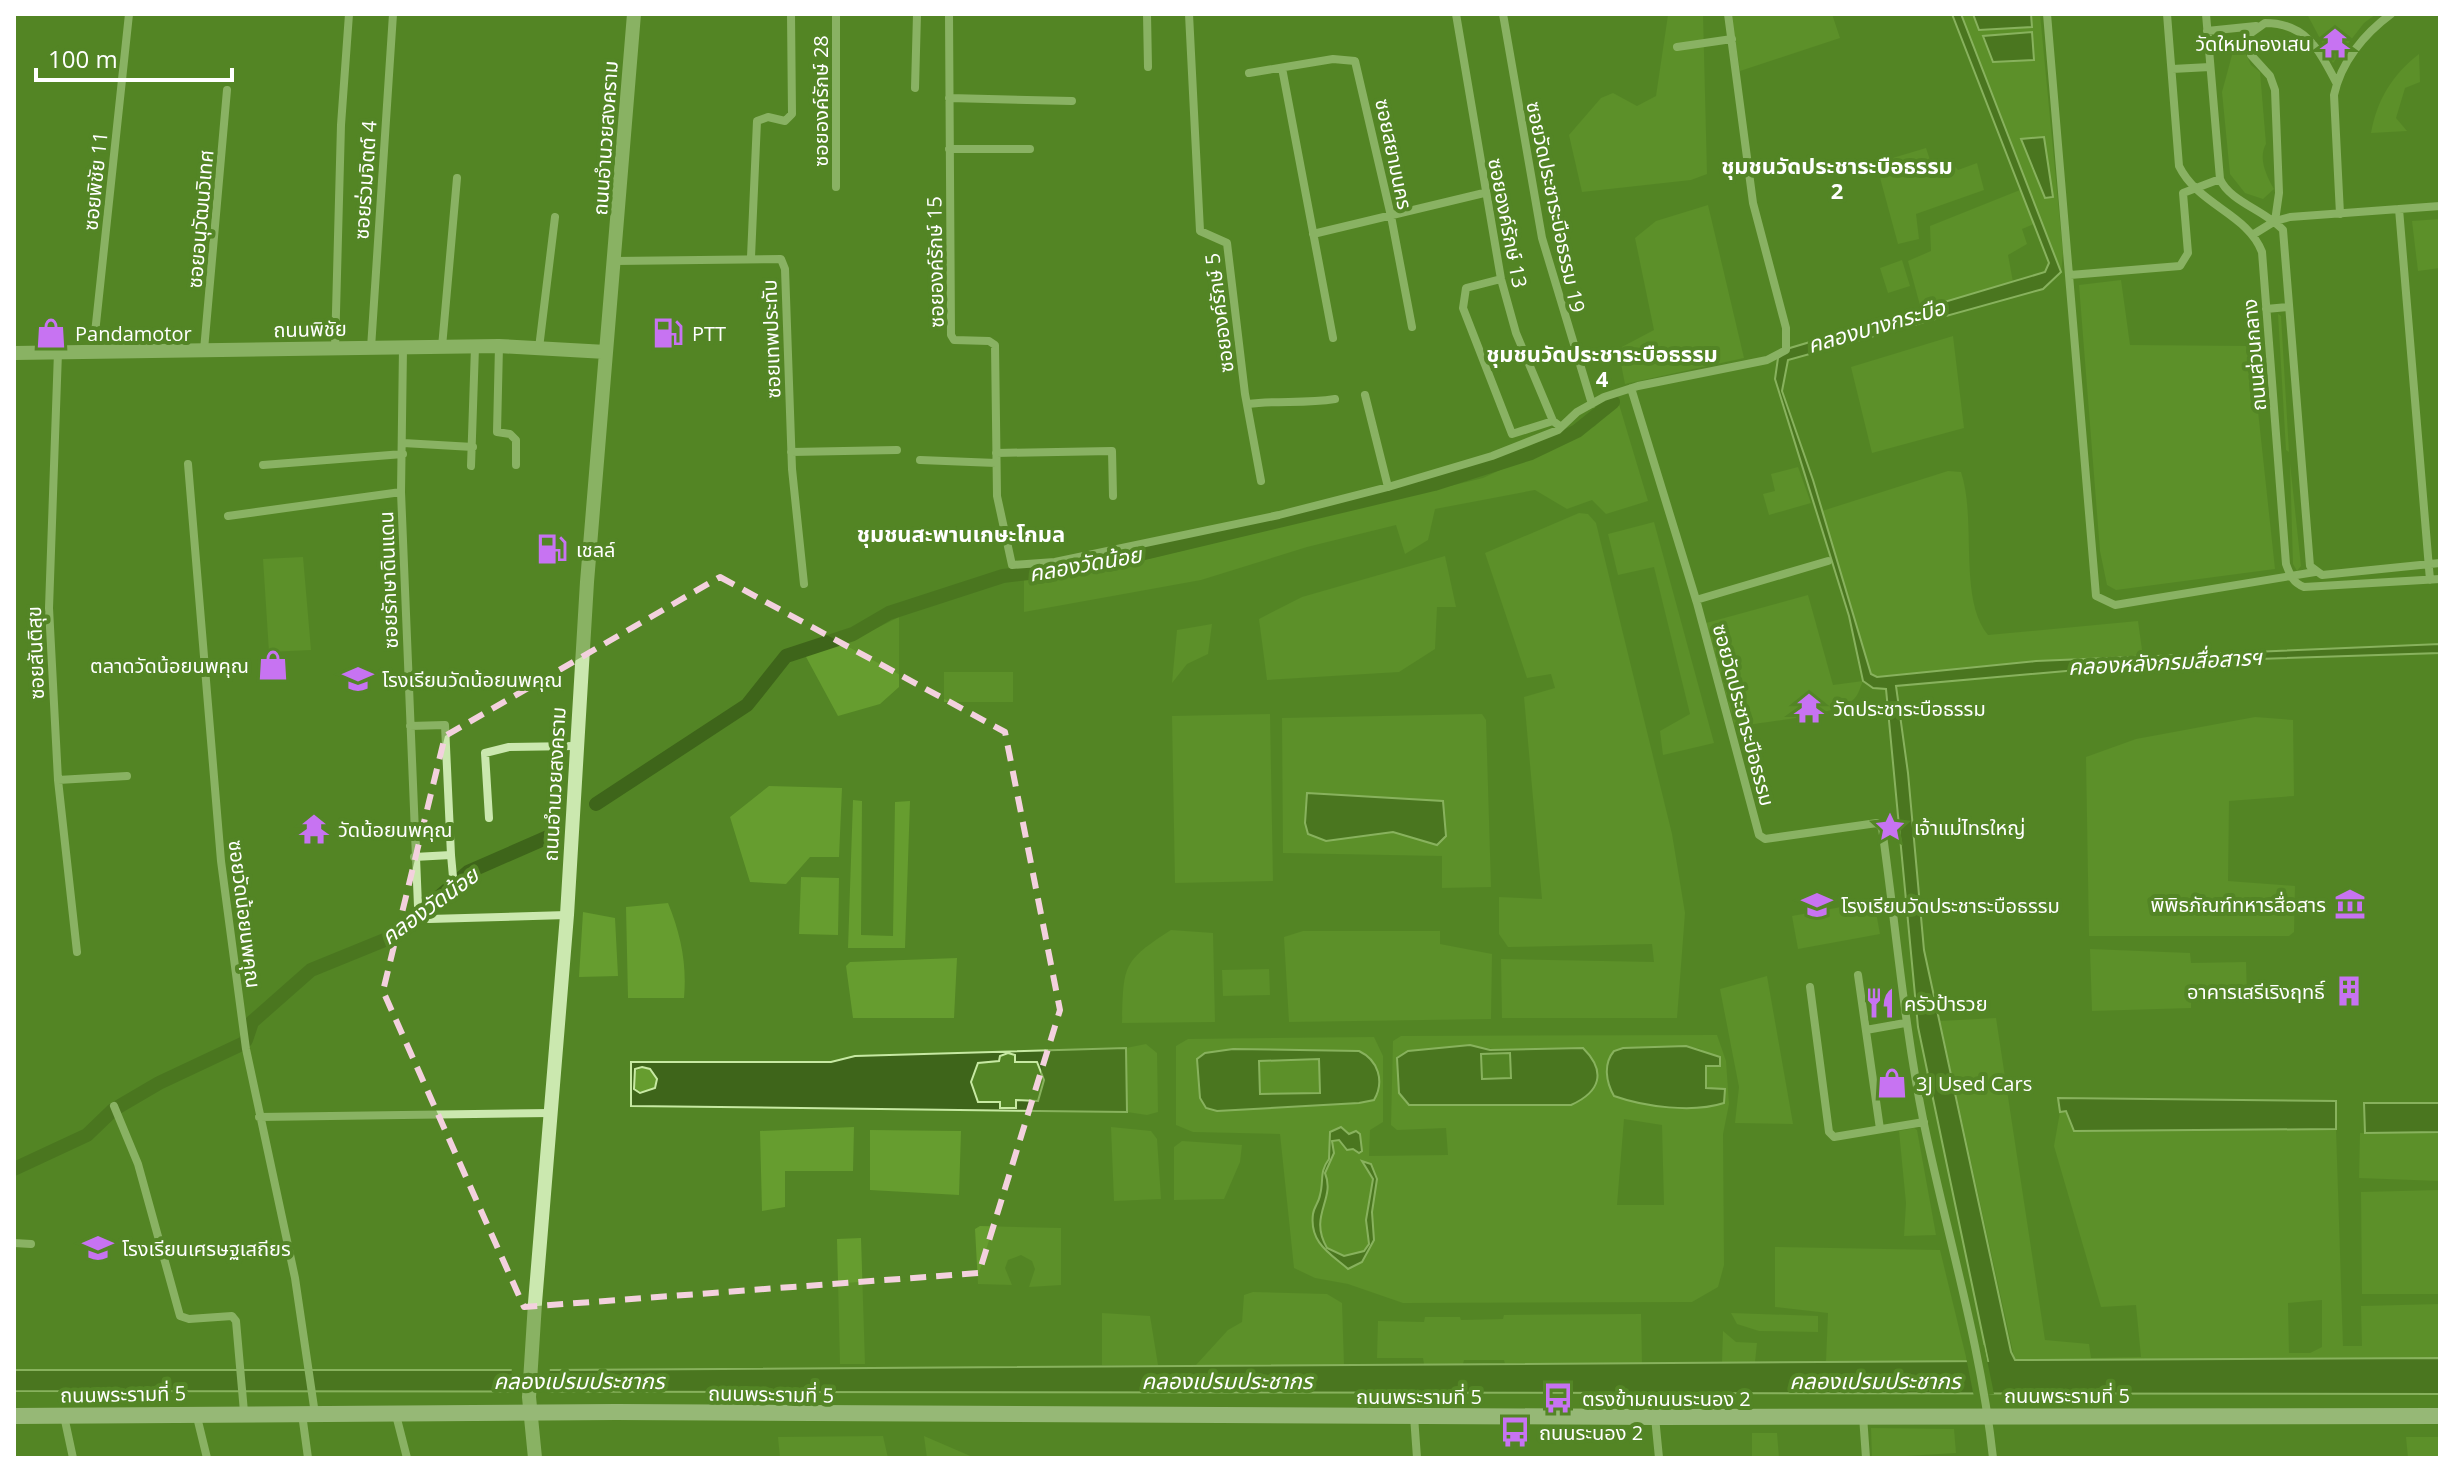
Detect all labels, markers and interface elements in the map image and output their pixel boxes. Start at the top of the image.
temple icon: วัดใหม่ทองเสน [2318,26,2352,60]
place label: วัดใหม่ทองเสน [2195,30,2311,57]
scale bar [36,32,232,82]
street label: ซอยองค์รักษ์ 28 [807,35,834,167]
text: 100 m [48,42,118,75]
street label: ถนนอำนวยสงคราม [586,60,624,216]
street label: ซอยสยามนคร [1369,96,1419,212]
street label: ซอยวัดประชาระบือธรรม 19 [1520,99,1592,315]
street label: ซอยร่วมจิตต์ 4 [347,119,383,240]
street label: ซอยพิชัย 11 [76,130,114,232]
street label: ซอยอนุวัฒนวิเทศ [180,149,220,289]
district label: ชุมชนวัดประชาระบือธรรม 2 [1721,150,1953,205]
street label: ซอยองค์รักษ์ 13 [1482,156,1534,290]
street label: ซอยองค์รักษ์ 15 [920,196,950,328]
street label: ซอยองค์รักษ์ 5 [1198,252,1240,374]
street label: ซอยเทพประทับ [755,279,787,399]
water label: คลองบางกระบือ [1804,291,1950,359]
street label: ถนนส่วนกลาง [2236,298,2272,412]
street label: ถนนพิชัย [273,315,347,343]
shop icon: Pandamotor [34,316,68,350]
fuel station icon: PTT [651,316,685,350]
place label: Pandamotor [75,320,192,347]
place label: PTT [692,320,726,347]
district label: ชุมชนวัดประชาระบือธรรม 4 [1486,338,1718,393]
street label: ซอยรักษาดินแดน [372,511,404,649]
district label: ชุมชนสะพานเกษะโกมล [857,518,1065,548]
fuel station icon: เชลล์ [535,532,569,566]
place label: เชลล์ [576,536,616,563]
water label: คลองวัดน้อย [1026,538,1146,588]
street label: ซอยสันติสุข [20,606,50,700]
street label: ซอยวัดประชาระบือธรรม [1707,621,1781,809]
water label: คลองหลังกรมสื่อสารฯ [2067,641,2264,681]
shop icon: ตลาดวัดน้อยนพคุณ [256,648,290,682]
place label: ตลาดวัดน้อยนพคุณ [90,652,249,679]
school or university icon: โรงเรียนวัดน้อยนพคุณ [341,662,375,696]
place label: โรงเรียนวัดน้อยนพคุณ [382,666,562,693]
temple icon: วัดประชาระบือธรรม [1792,691,1826,725]
place label: วัดประชาระบือธรรม [1833,695,1986,722]
street label: ถนนอำนวยสงคราม [536,706,572,862]
place icon: เจ้าแม่ไทรใหญ่ [1873,810,1907,844]
temple icon: วัดน้อยนพคุณ [297,812,331,846]
place label: เจ้าแม่ไทรใหญ่ [1914,814,2025,841]
place label: วัดน้อยนพคุณ [338,816,452,843]
street label: ซอยวัดน้อยนพคุณ [223,838,267,990]
water label: คลองวัดน้อย [374,858,486,951]
museum icon: พิพิธภัณฑ์ทหารสื่อสาร [2333,887,2367,921]
school or university icon: โรงเรียนวัดประชาระบือธรรม [1800,888,1834,922]
place label: พิพิธภัณฑ์ทหารสื่อสาร [2151,891,2326,918]
place label: โรงเรียนวัดประชาระบือธรรม [1841,892,2060,919]
building icon: อาคารเสรีเริงฤทธิ์ [2332,974,2366,1008]
place label: อาคารเสรีเริงฤทธิ์ [2187,978,2325,1005]
restaurant icon: ครัวป้ารวย [1863,986,1897,1020]
place label: ครัวป้ารวย [1904,990,1988,1017]
shop icon: 3J Used Cars [1875,1066,1909,1100]
place label: 3J Used Cars [1916,1070,2032,1097]
school or university icon: โรงเรียนเศรษฐเสถียร [81,1231,115,1265]
place label: โรงเรียนเศรษฐเสถียร [122,1235,291,1262]
water label: คลองเปรมประชากร [494,1365,667,1395]
water label: คลองเปรมประชากร [1142,1365,1315,1395]
water label: คลองเปรมประชากร [1790,1365,1963,1395]
street label: ถนนพระรามที่ 5 [60,1379,186,1409]
street label: ถนนพระรามที่ 5 [708,1379,834,1409]
bus stop icon: ตรงข้ามถนนระนอง 2 [1541,1381,1575,1415]
street label: ถนนพระรามที่ 5 [2004,1382,2130,1409]
street label: ถนนพระรามที่ 5 [1356,1383,1482,1410]
place label: ตรงข้ามถนนระนอง 2 [1582,1385,1751,1412]
bus stop icon: ถนนระนอง 2 [1498,1415,1532,1449]
place label: ถนนระนอง 2 [1539,1419,1643,1446]

